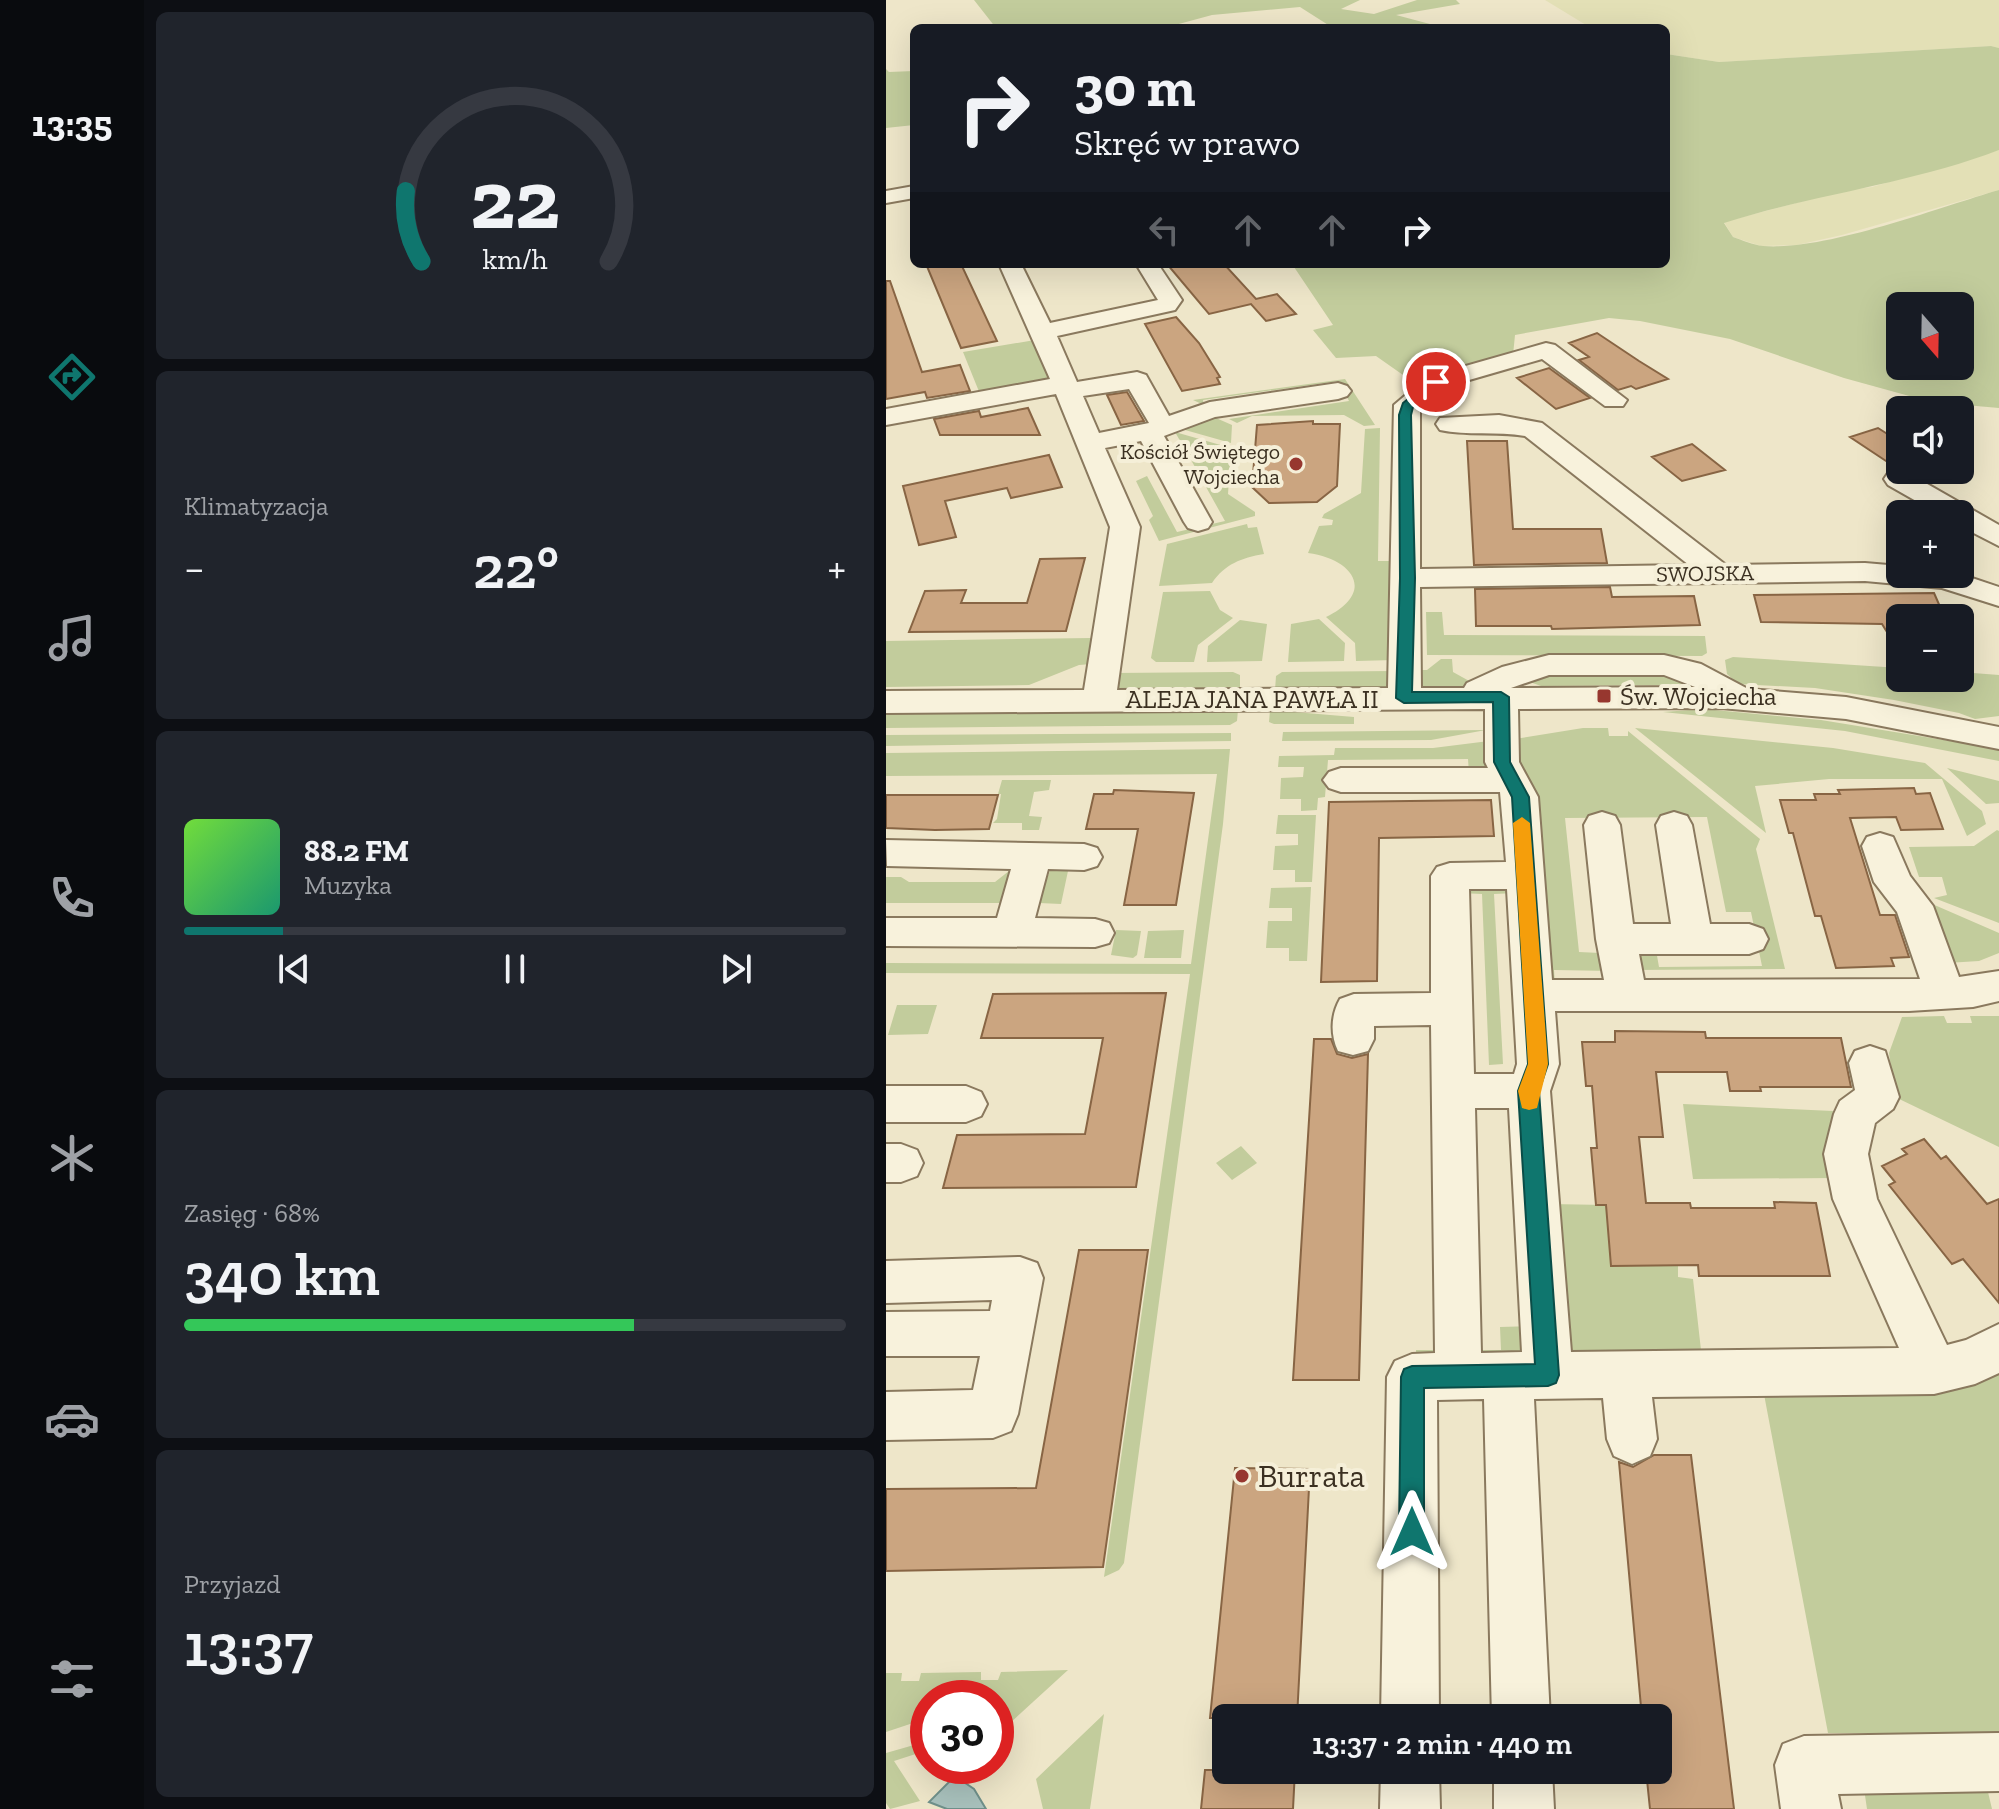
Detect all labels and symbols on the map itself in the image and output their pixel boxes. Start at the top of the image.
north arrow [1886,292,1974,380]
pin [1402,348,1470,416]
place label: Kościół Świętego Wojciecha [1120,438,1280,490]
marker: Kościół Świętego Wojciecha [1287,455,1305,473]
street label: SWOJSKA [1656,559,1755,588]
place label: Św. Wojciecha [1620,680,1777,712]
street label: ALEJA JANA PAWŁA II [1125,683,1379,715]
marker: Św. Wojciecha [1595,687,1613,705]
place label: Burrata [1258,1457,1365,1495]
marker: Burrata [1233,1467,1251,1485]
position arrow [1370,1490,1454,1574]
speed limit sign: 30 [910,1680,1014,1784]

